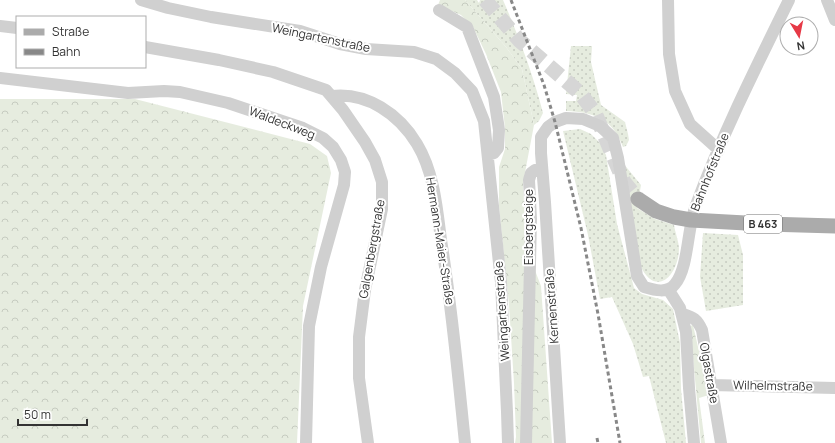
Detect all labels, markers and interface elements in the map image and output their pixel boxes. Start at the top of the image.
legend [16,16,146,68]
north arrow [779,16,819,56]
street label: Weingartenstraße [270,19,372,56]
text: Straße [52,23,89,40]
text: N [796,38,806,54]
text: Bahn [52,43,80,60]
street label: Waldeckweg [246,102,318,143]
street label: Bahnhofstraße [686,130,733,213]
street label: Hermann-Maier-Straße [422,176,459,306]
street label: Eisbergsteige [520,189,537,265]
street label: Galgenbergstraße [354,198,389,300]
road number: B 463 [744,215,782,233]
street label: Weingartenstraße [490,260,513,362]
street label: Kernenstraße [540,268,563,344]
street label: Olgastraße [696,341,723,405]
street label: Wilhelmstraße [733,376,813,395]
scale bar [18,401,87,427]
text: 50 m [24,406,51,423]

